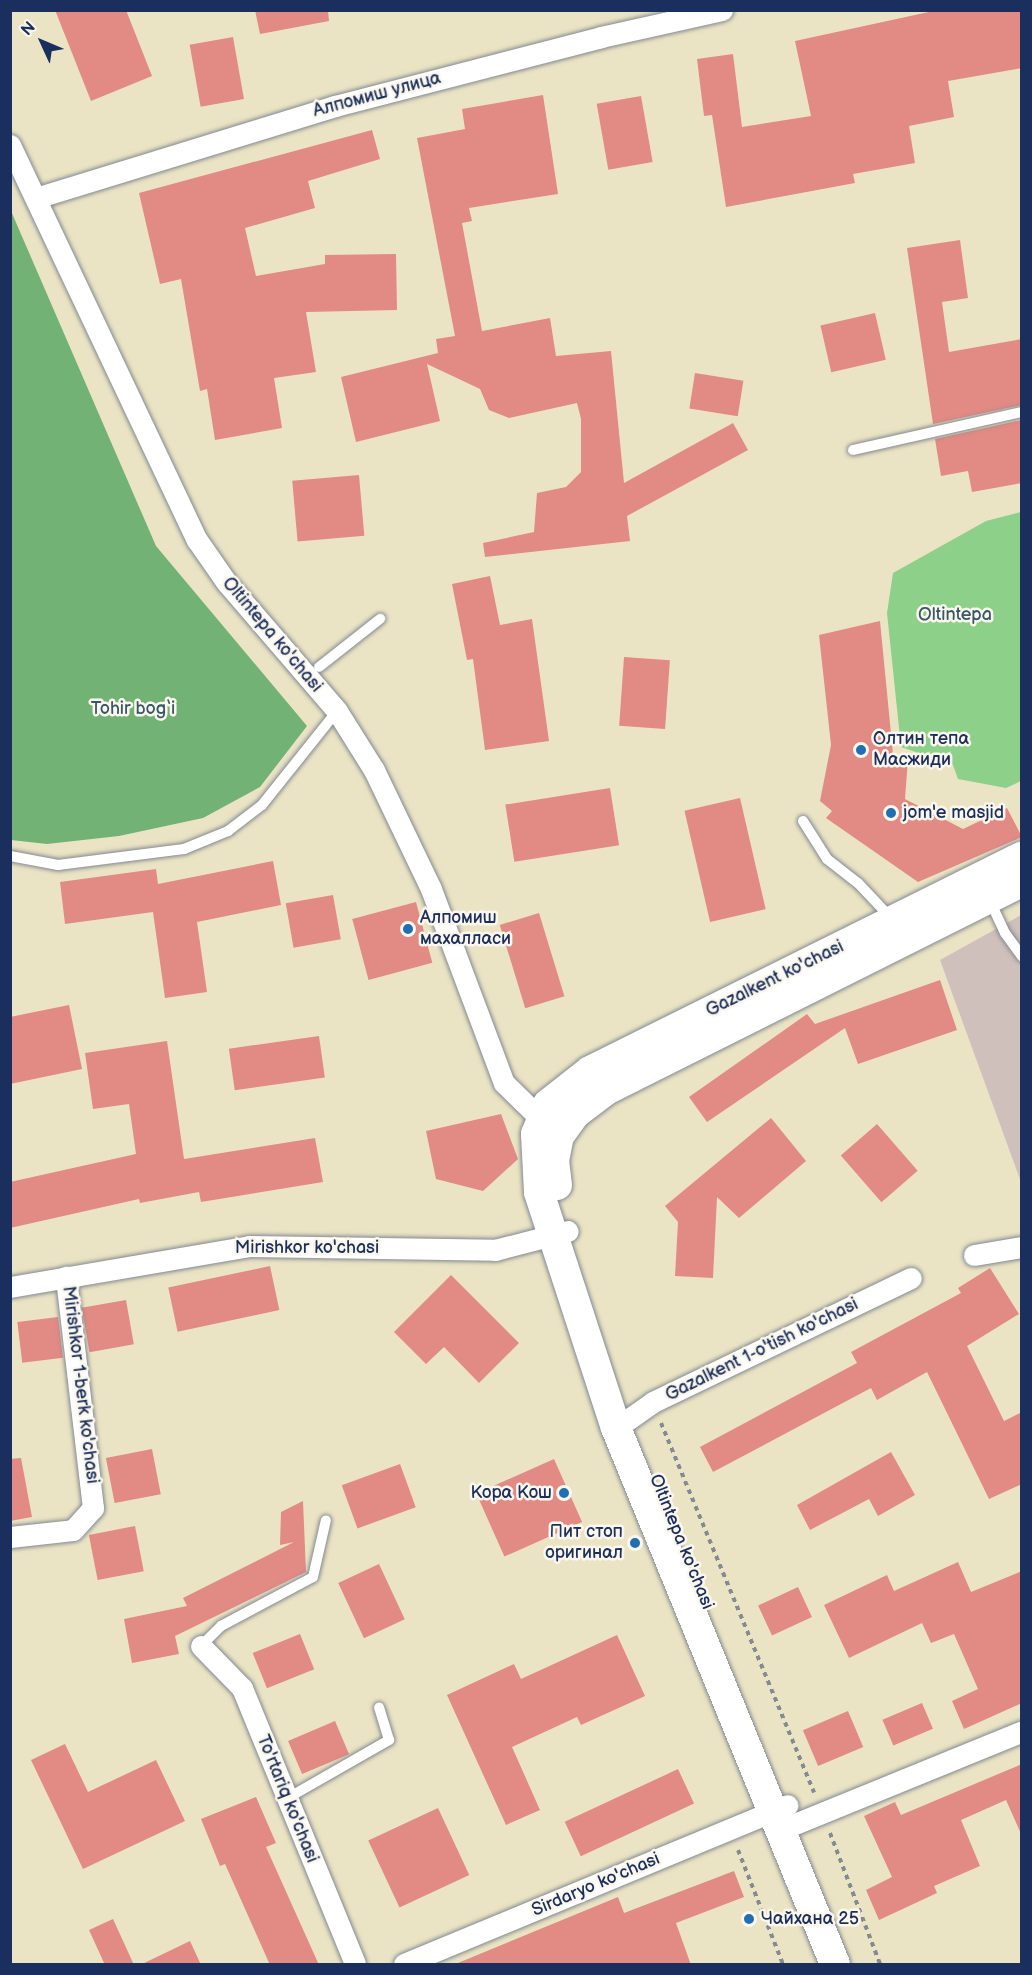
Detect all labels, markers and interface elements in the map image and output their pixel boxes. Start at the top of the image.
north arrow [12,12,72,72]
text: N [18,18,40,40]
street label: Алпомиш улица [311,68,443,122]
street label: Oltintepa ko'chasi [217,573,327,697]
park label: Oltintepa [918,604,992,626]
park label: Tohir bog‘i [91,698,175,720]
place label: Олтин тепа Масжиди [873,729,969,771]
marker: Олтин тепа Масжиди [854,743,868,757]
place label: jom'e masjid [903,802,1004,824]
marker: jom'e masjid [884,806,898,820]
place label: Алпомиш махалласи [420,908,511,950]
marker: Алпомиш махалласи [401,922,415,936]
street label: Gazalkent ko'chasi [702,936,848,1022]
street label: Mirishkor ko'chasi [235,1237,379,1259]
street label: Mirishkor 1-berk ko'chasi [57,1285,103,1485]
street label: Gazalkent 1-o'tish ko'chasi [662,1294,862,1406]
street label: Oltintepa ko'chasi [644,1471,718,1613]
place label: Кора Кош [470,1482,552,1504]
marker: Кора Кош [557,1486,571,1500]
place label: Пит стоп оригинал [545,1522,623,1564]
marker: Пит стоп оригинал [628,1536,642,1550]
street label: To'rtariq ko'chasi [252,1732,322,1866]
street label: Sirdaryo ko'chasi [529,1848,663,1922]
place label: Чайхана 25 [761,1908,859,1930]
marker: Чайхана 25 [742,1912,756,1926]

